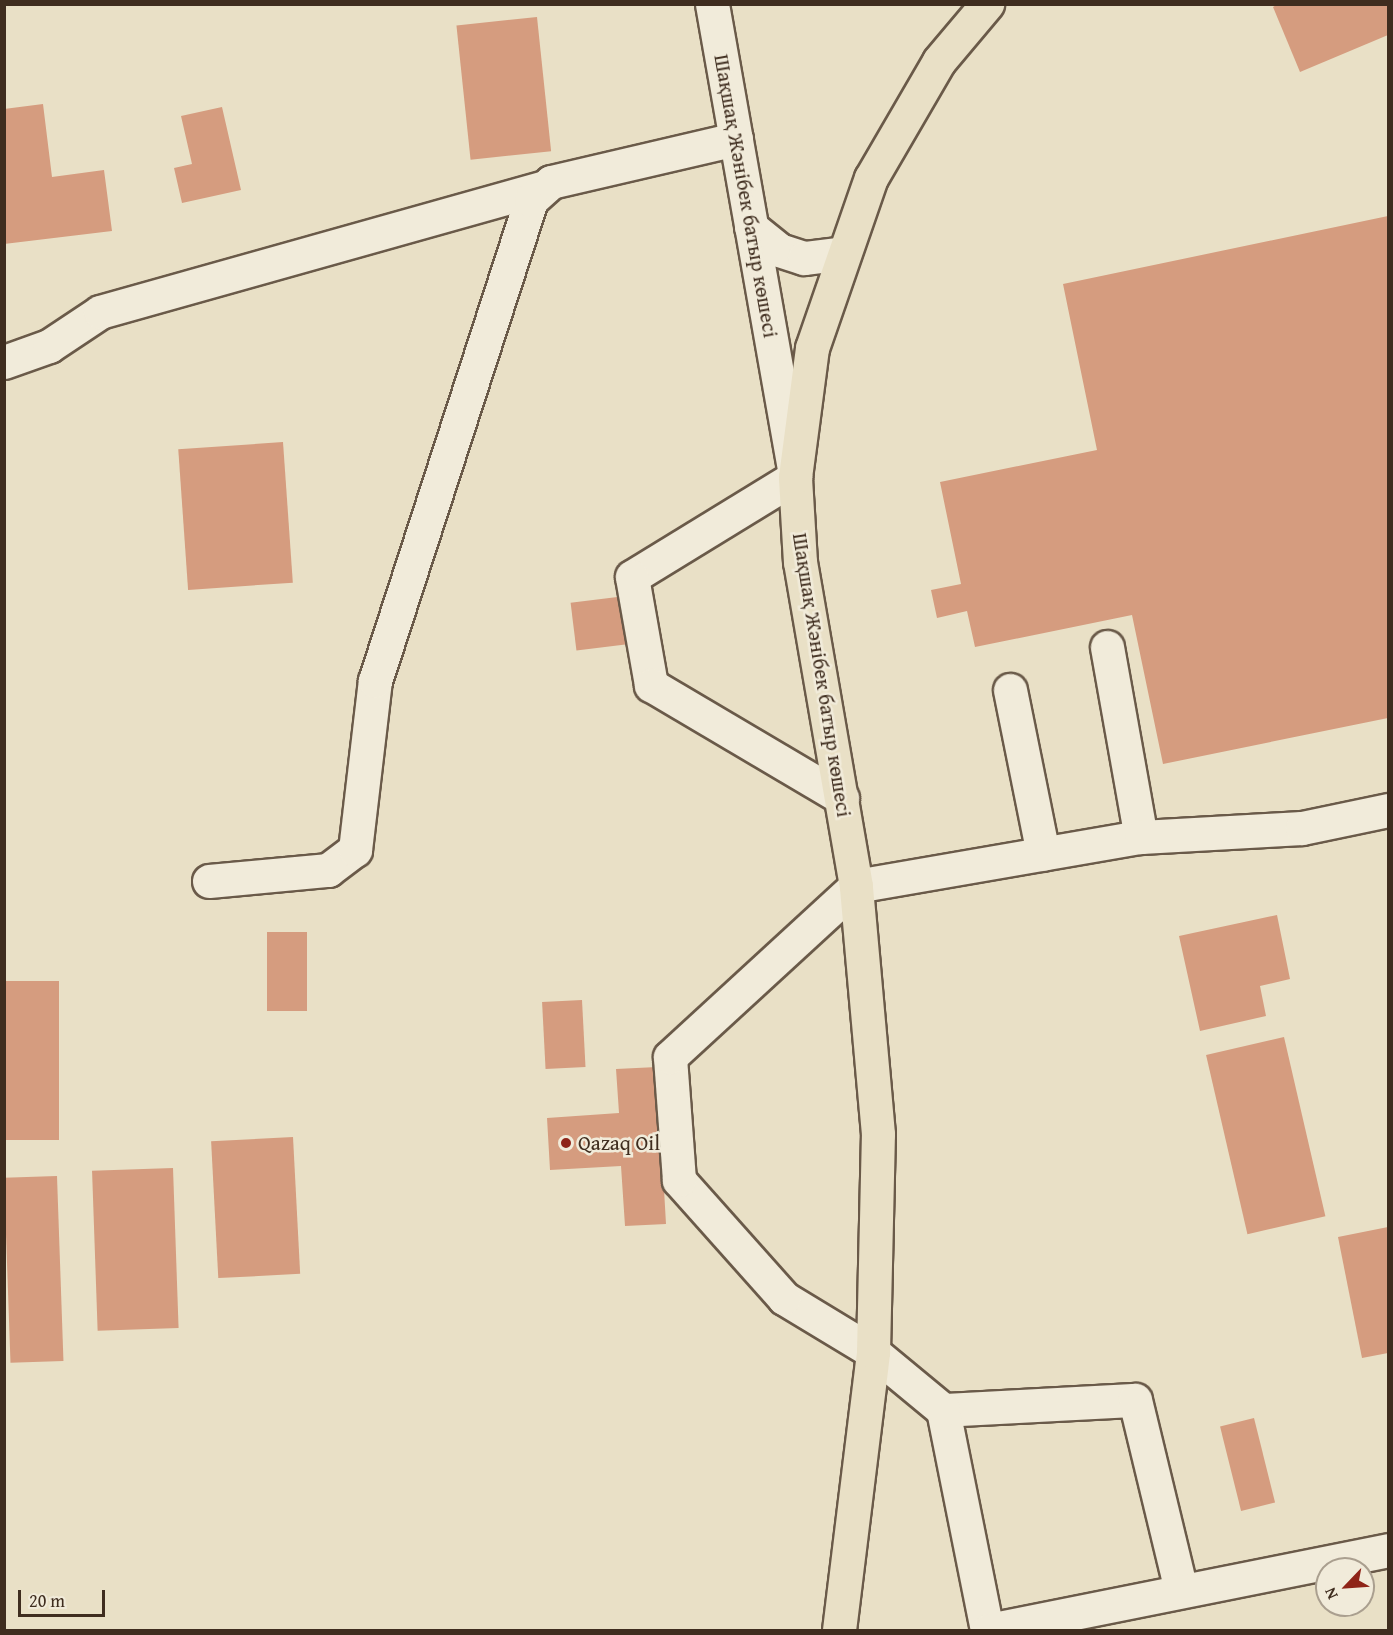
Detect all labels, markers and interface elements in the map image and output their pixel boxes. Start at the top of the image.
street label: Шақшақ Жәнібек батыр көшесі [709,52,783,340]
street label: Шақшақ Жәнібек батыр көшесі [787,531,857,819]
place label: Qazaq Oil [578,1130,660,1156]
marker: Qazaq Oil [559,1136,573,1150]
north arrow [1315,1557,1375,1617]
scale bar [21,1578,108,1616]
text: N [1317,1584,1344,1604]
text: 20 m [29,1587,65,1614]

